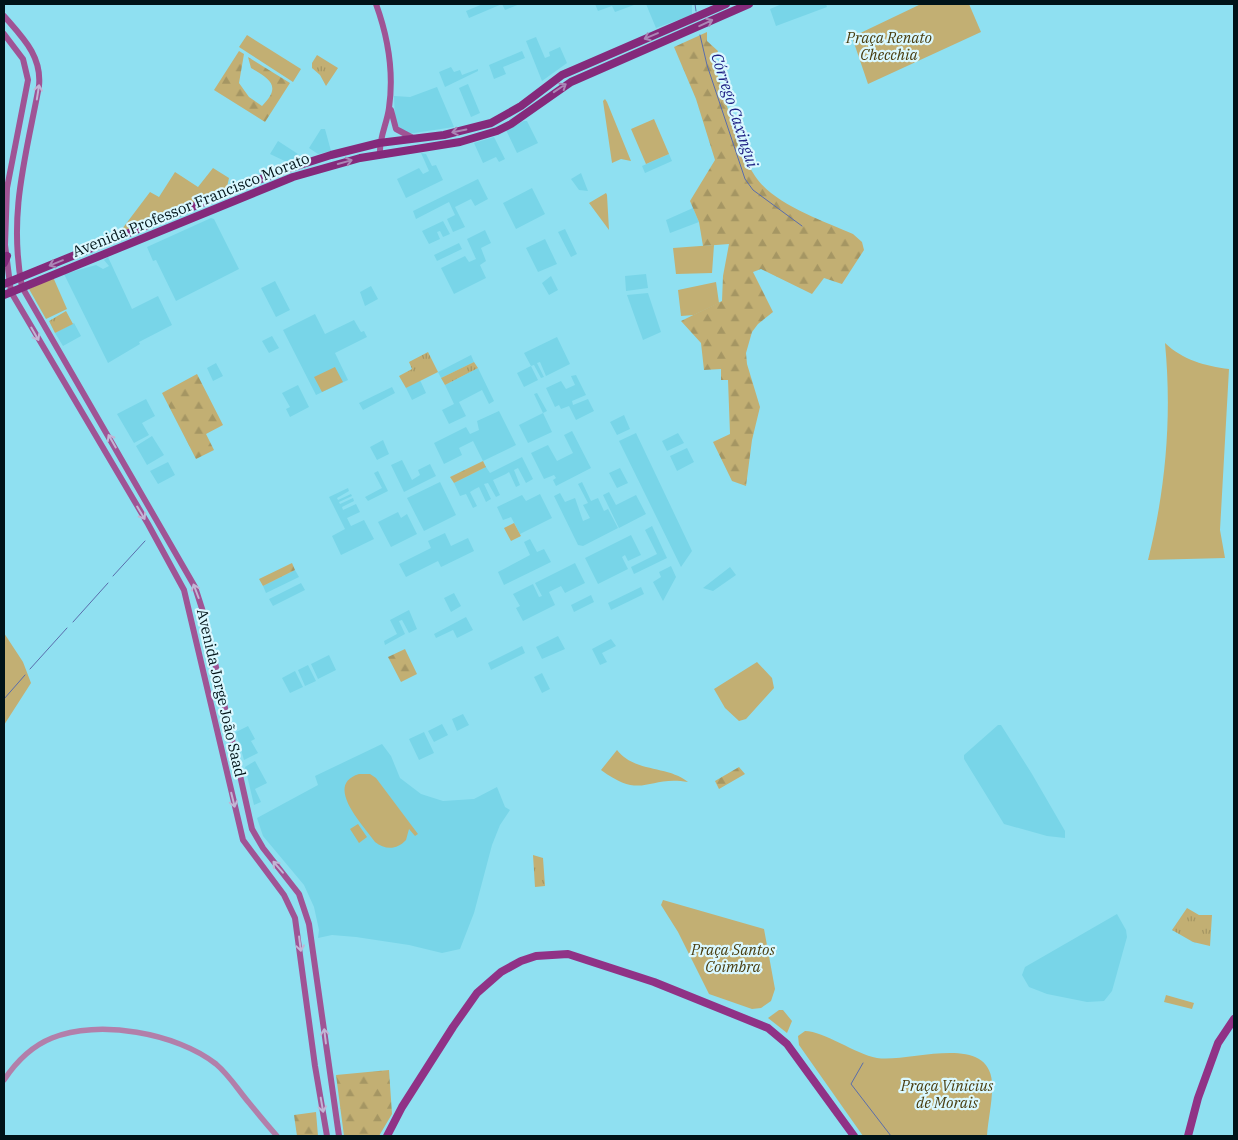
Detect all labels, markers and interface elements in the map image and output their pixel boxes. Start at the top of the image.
one-way arrow [698,18,713,27]
park label: Praça Renato Checchia [845,28,932,64]
one-way arrow [644,31,659,41]
water label: Córrego Caxingui [707,50,763,170]
one-way arrow [553,83,567,93]
one-way arrow [34,84,44,100]
one-way arrow [451,127,467,137]
street label: Avenida Professor Francisco Morato [69,148,312,261]
one-way arrow [336,157,352,166]
one-way arrow [49,259,64,268]
one-way arrow [30,327,40,341]
one-way arrow [107,434,117,449]
one-way arrow [137,505,147,519]
one-way arrow [191,584,200,599]
street label: Avenida Jorge João Saad [193,607,250,779]
one-way arrow [228,792,238,808]
one-way arrow [272,861,284,874]
one-way arrow [295,936,305,952]
park label: Praça Santos Coimbra [690,940,776,976]
one-way arrow [320,1028,330,1044]
park label: Praça Vinicius de Morais [900,1076,994,1112]
one-way arrow [317,1097,327,1113]

